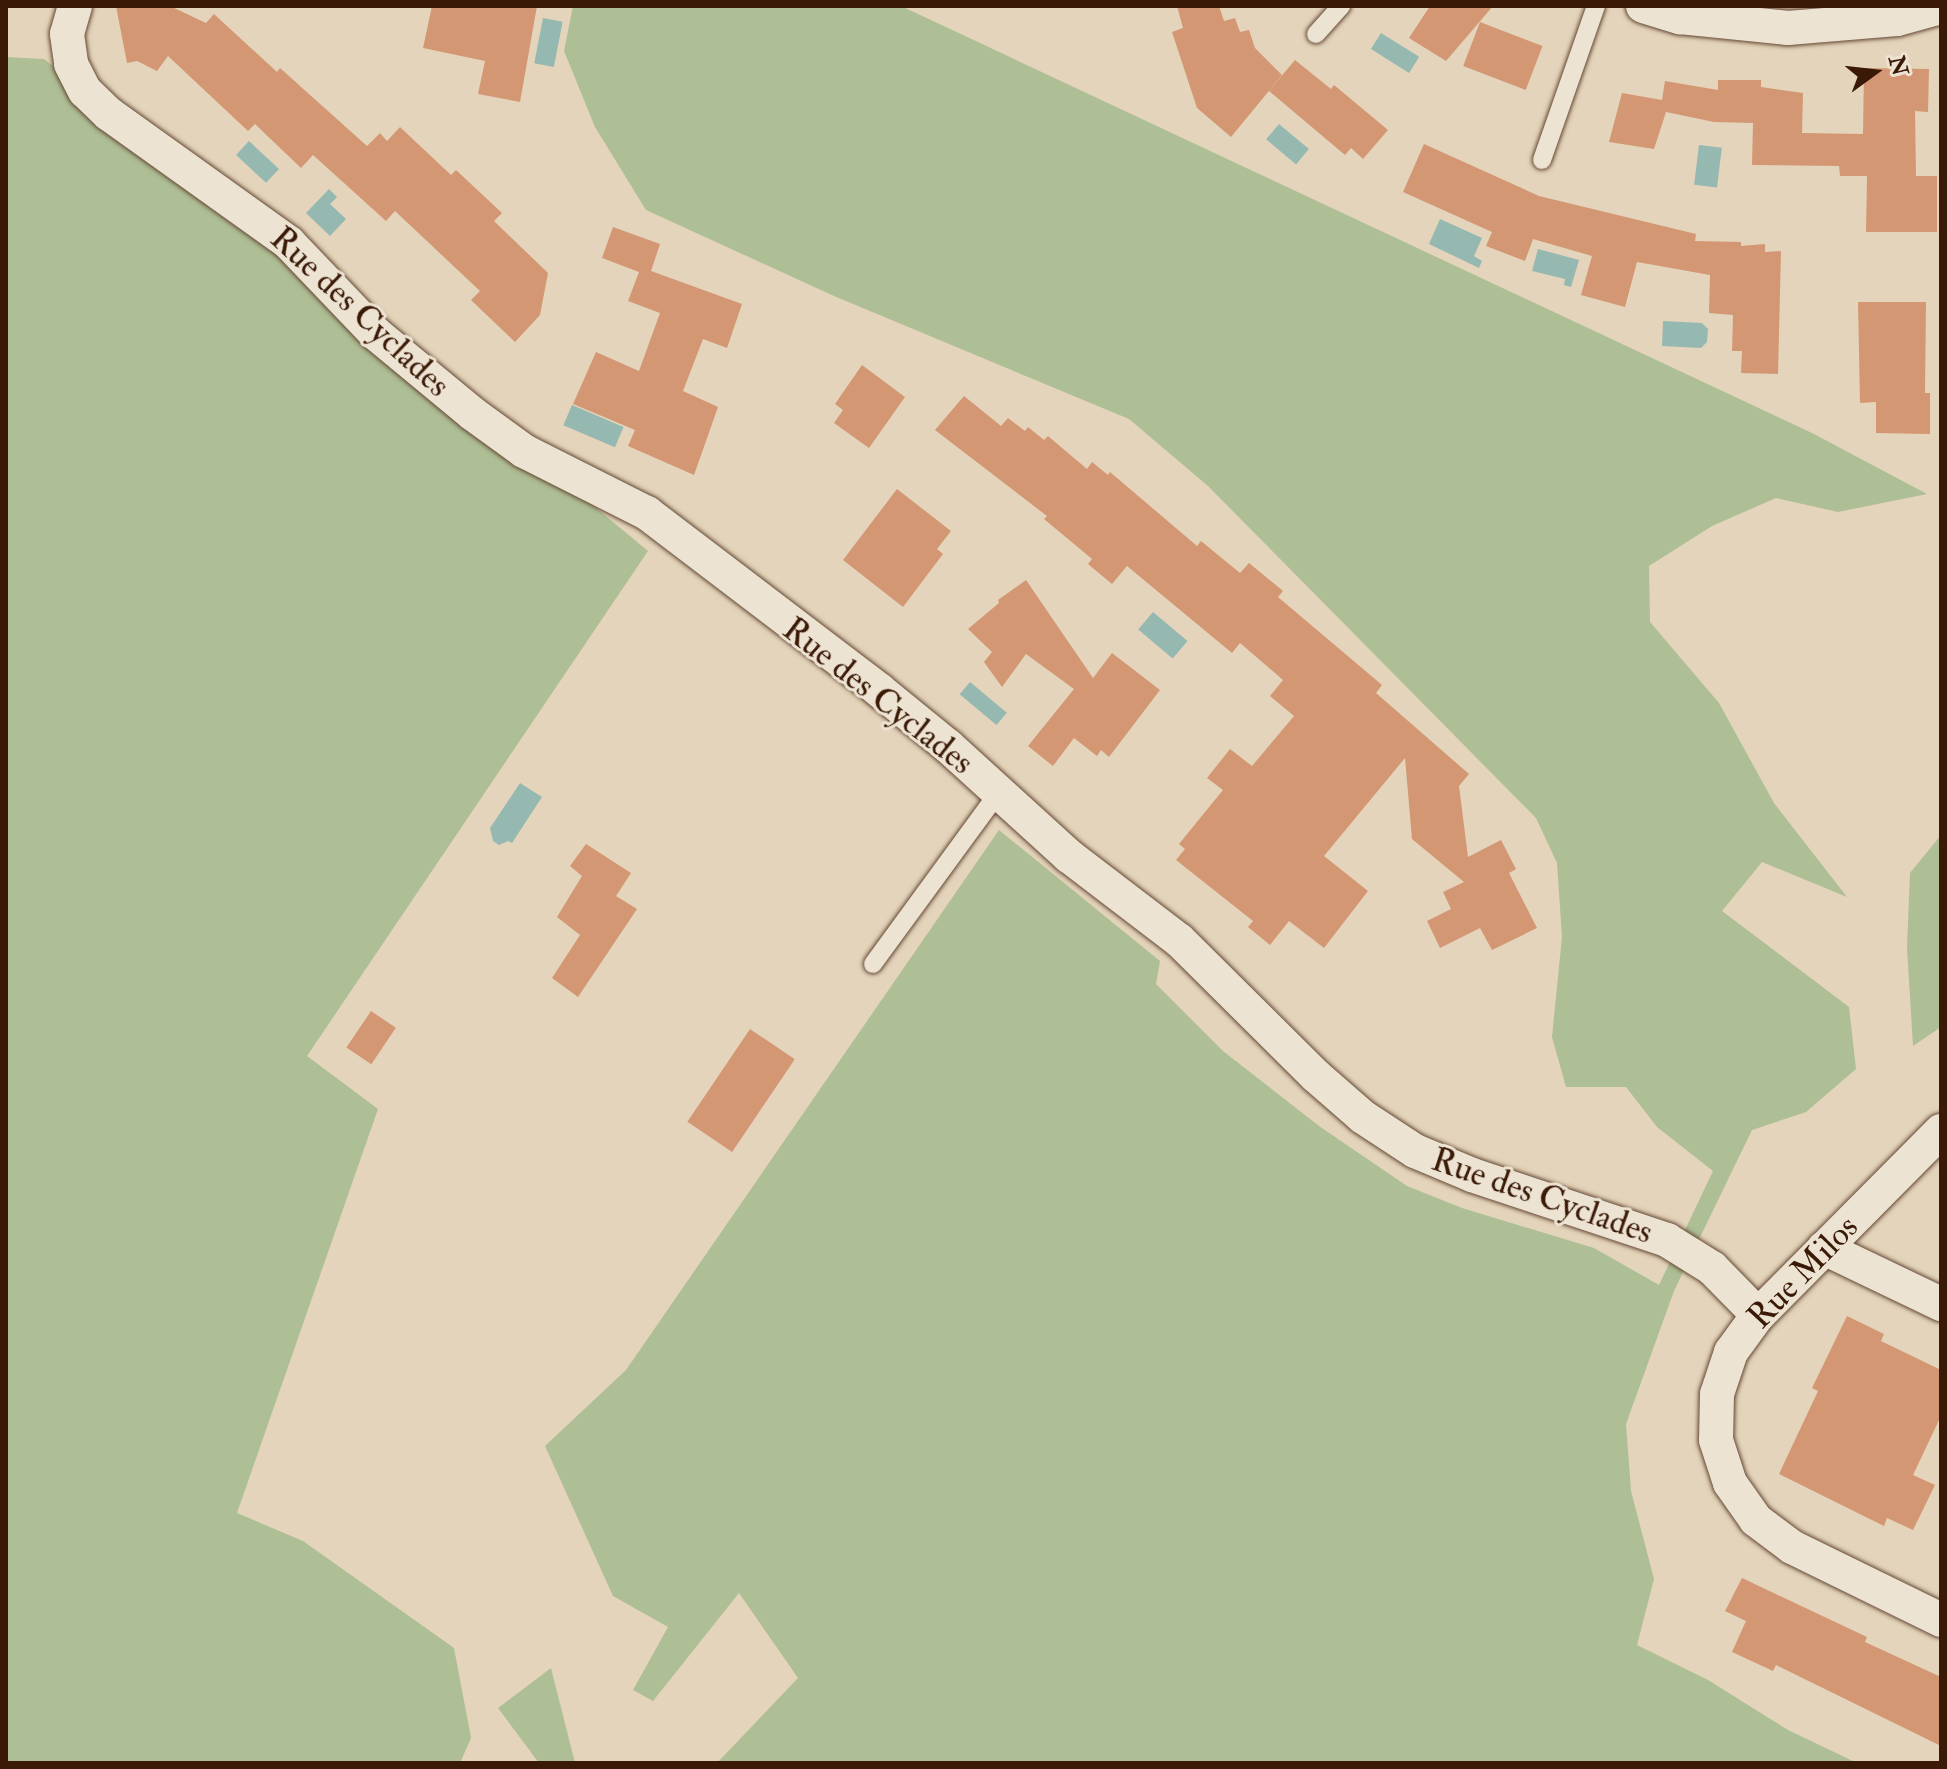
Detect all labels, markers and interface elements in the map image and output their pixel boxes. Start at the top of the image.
north arrow [1835,32,1915,112]
text: N [1882,53,1914,79]
street label: Rue des Cyclades [262,218,458,406]
street label: Rue des Cyclades [774,609,982,783]
street label: Rue des Cyclades [1426,1139,1658,1253]
street label: Rue Milos [1739,1207,1867,1337]

